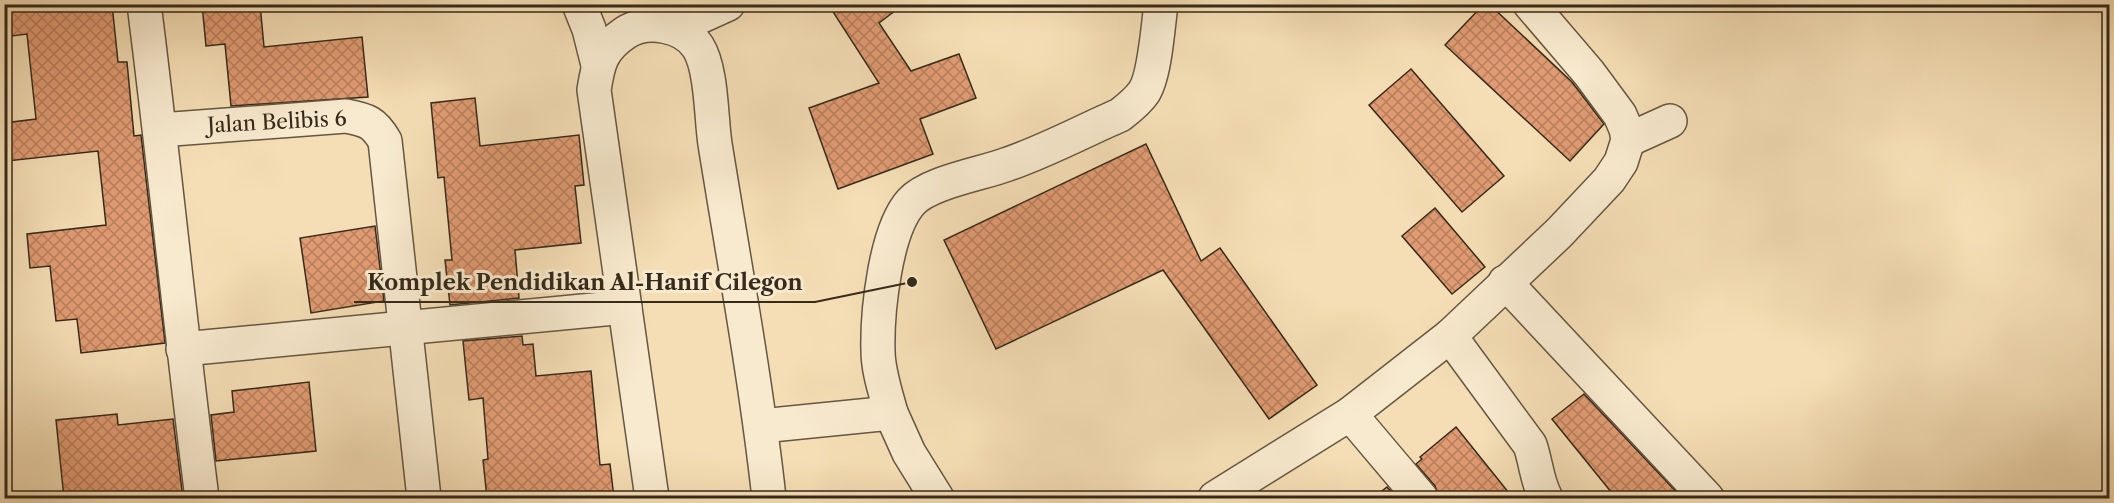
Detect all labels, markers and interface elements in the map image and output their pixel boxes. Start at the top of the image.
street label: Jalan Belibis 6 [204,105,347,138]
callout: Komplek Pendidikan Al-Hanif Cilegon [354,262,815,302]
text: Komplek Pendidikan Al-Hanif Cilegon [367,269,803,296]

